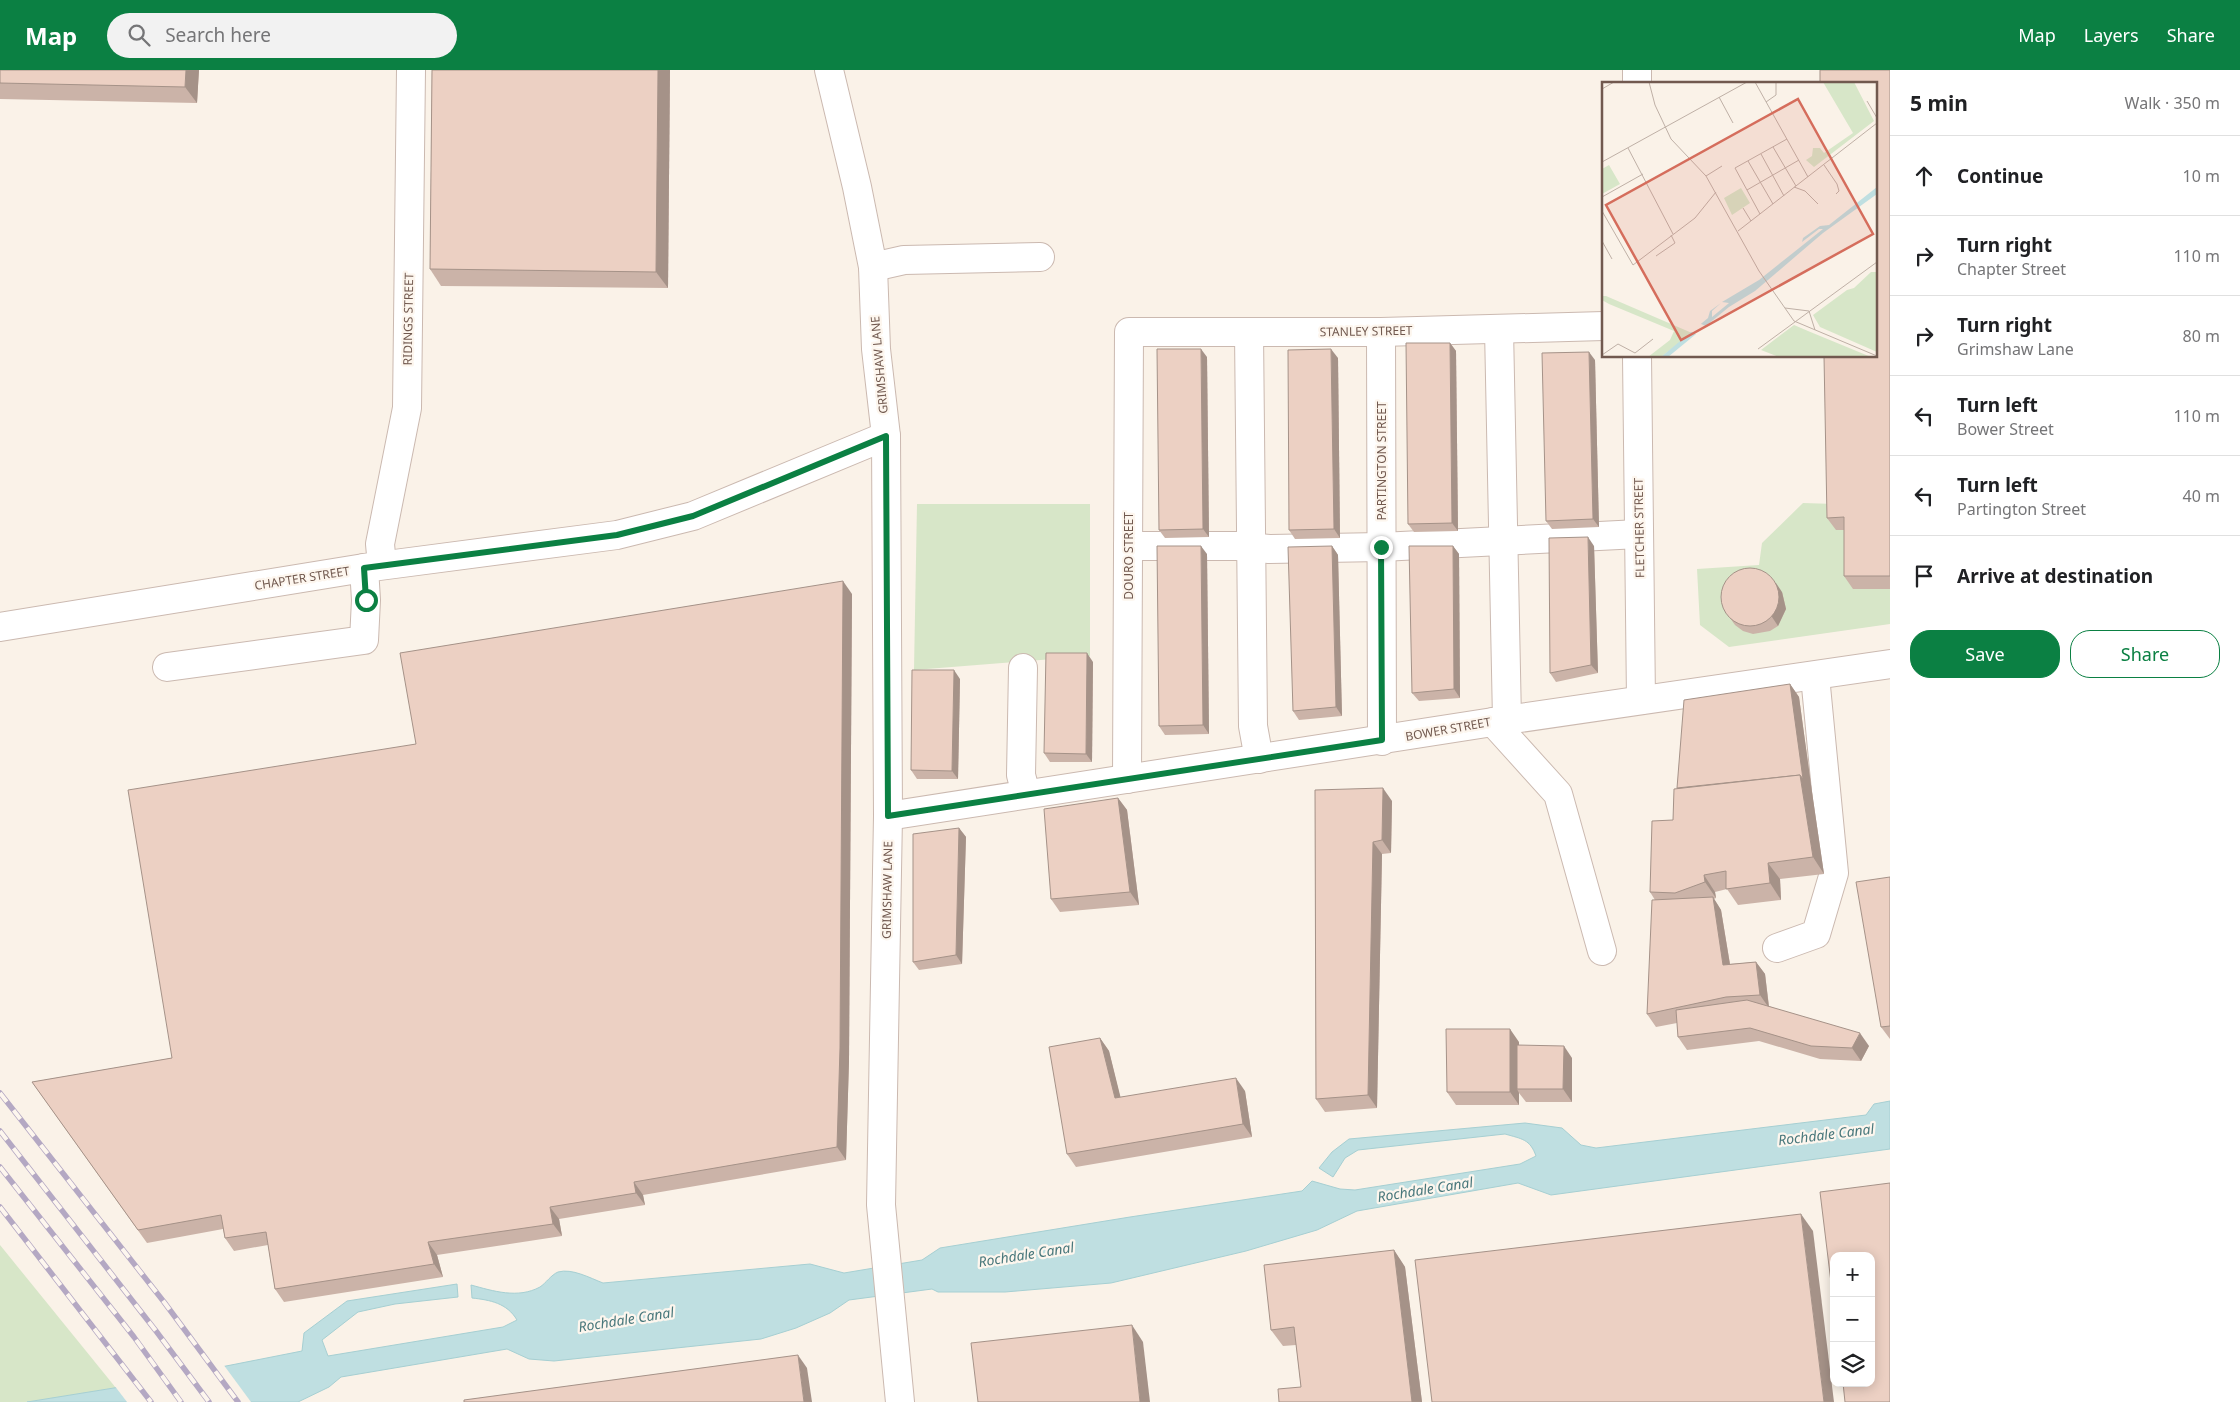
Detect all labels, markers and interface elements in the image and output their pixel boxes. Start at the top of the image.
search box [107,13,457,58]
text: Map [25,19,77,52]
icon: search [125,21,153,49]
text: Search here [165,22,271,48]
text: Map [2018,23,2056,47]
text: Layers [2084,23,2139,47]
text: Share [2167,23,2215,47]
inset map [1602,82,1878,358]
text: 5 min [1910,89,1968,117]
text: Walk · 350 m [2125,92,2220,114]
icon: ahead [1910,162,1938,190]
text: Continue [1957,163,2043,189]
text: 10 m [2183,165,2220,187]
text: Turn right [1957,232,2052,258]
icon: right [1910,242,1938,270]
text: 110 m [2173,245,2220,267]
text: Chapter Street [1957,258,2066,280]
street label: RIDINGS STREET [399,272,417,365]
text: Turn right [1957,312,2052,338]
street label: GRIMSHAW LANE [866,316,892,414]
street label: STANLEY STREET [1319,322,1413,340]
icon: right [1910,322,1938,350]
text: 80 m [2183,325,2220,347]
text: Grimshaw Lane [1957,338,2074,360]
text: Turn left [1957,392,2038,418]
street label: PARTINGTON STREET [1373,401,1390,521]
icon: left [1910,402,1938,430]
text: 110 m [2173,405,2220,427]
text: Bower Street [1957,418,2054,440]
text: Turn left [1957,472,2038,498]
street label: FLETCHER STREET [1630,477,1648,578]
icon: left [1910,482,1938,510]
text: 40 m [2183,485,2220,507]
text: Partington Street [1957,498,2086,520]
street label: DOURO STREET [1120,512,1137,600]
route end [1370,536,1393,559]
street label: CHAPTER STREET [253,562,351,594]
icon: arrive [1910,562,1938,590]
text: Arrive at destination [1957,563,2153,589]
route start [355,589,378,612]
button: Save [1910,630,2060,678]
button: Share [2070,630,2220,678]
street label: BOWER STREET [1404,713,1492,745]
street label: GRIMSHAW LANE [878,841,896,939]
water label: Rochdale Canal [1777,1119,1875,1149]
water label: Rochdale Canal [1376,1172,1475,1206]
water label: Rochdale Canal [977,1237,1076,1271]
map controls [1830,1252,1875,1387]
button: + [1830,1252,1875,1297]
button: − [1830,1297,1875,1342]
water label: Rochdale Canal [577,1302,676,1336]
button: layers [1830,1342,1875,1387]

